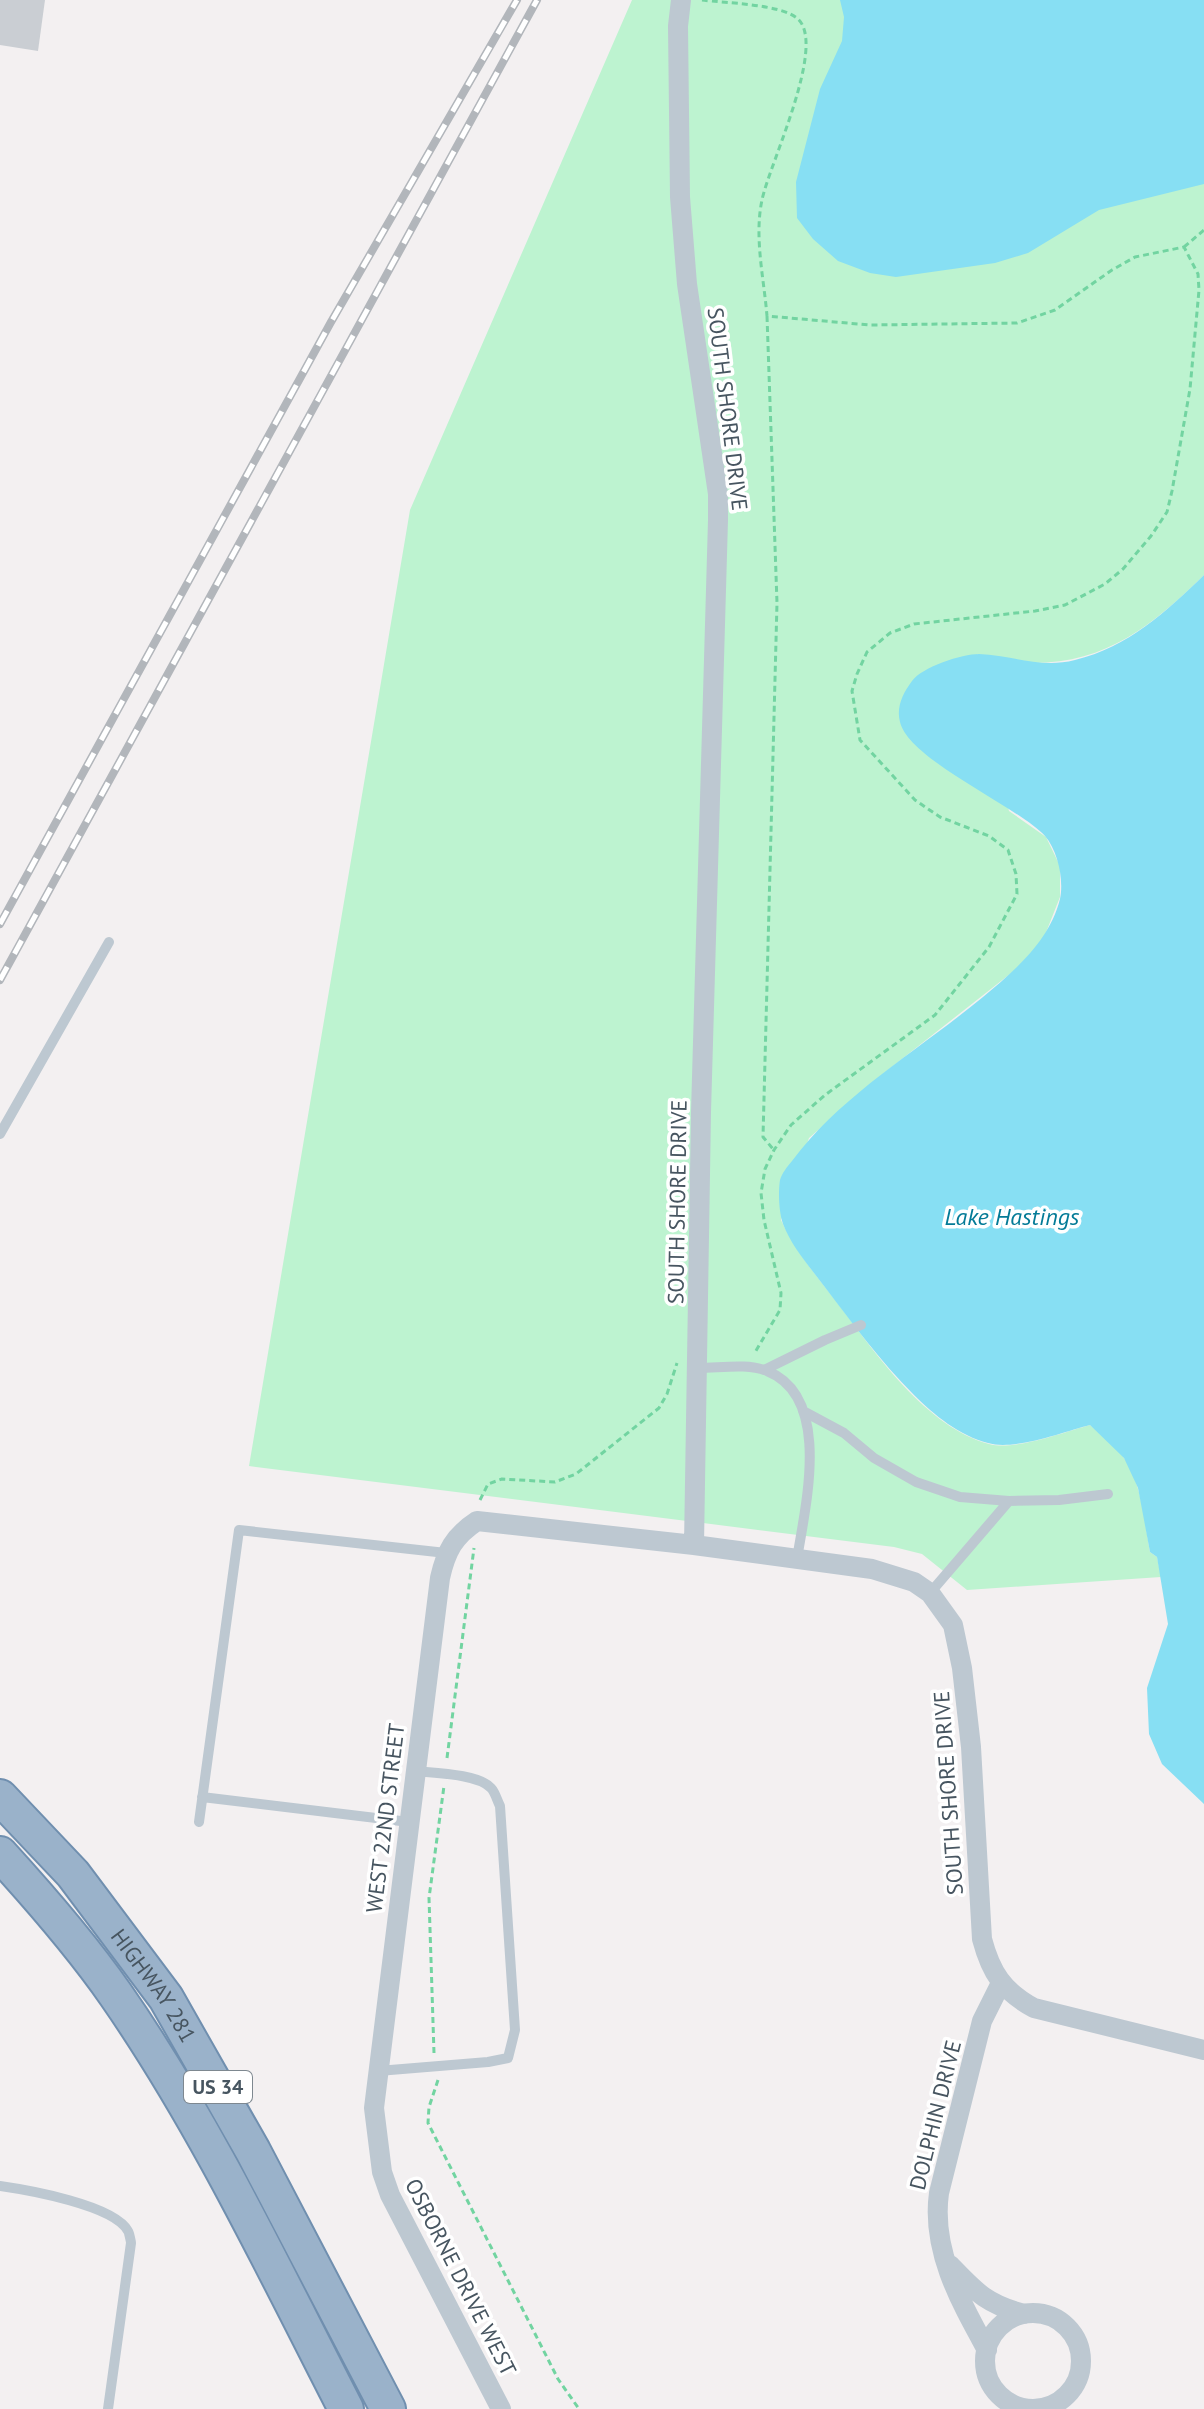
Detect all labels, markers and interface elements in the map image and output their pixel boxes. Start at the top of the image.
street label: SOUTH SHORE DRIVE [702,306,754,512]
street label: SOUTH SHORE DRIVE [661,1100,693,1304]
water label: Lake Hastings [945,1201,1080,1232]
street label: SOUTH SHORE DRIVE [927,1690,969,1896]
street label: WEST 22ND STREET [359,1722,411,1914]
street label: HIGHWAY 281 [105,1923,202,2047]
street label: DOLPHIN DRIVE [903,2037,967,2193]
road number: US 34 [184,2071,252,2103]
street label: OSBORNE DRIVE WEST [399,2174,523,2380]

